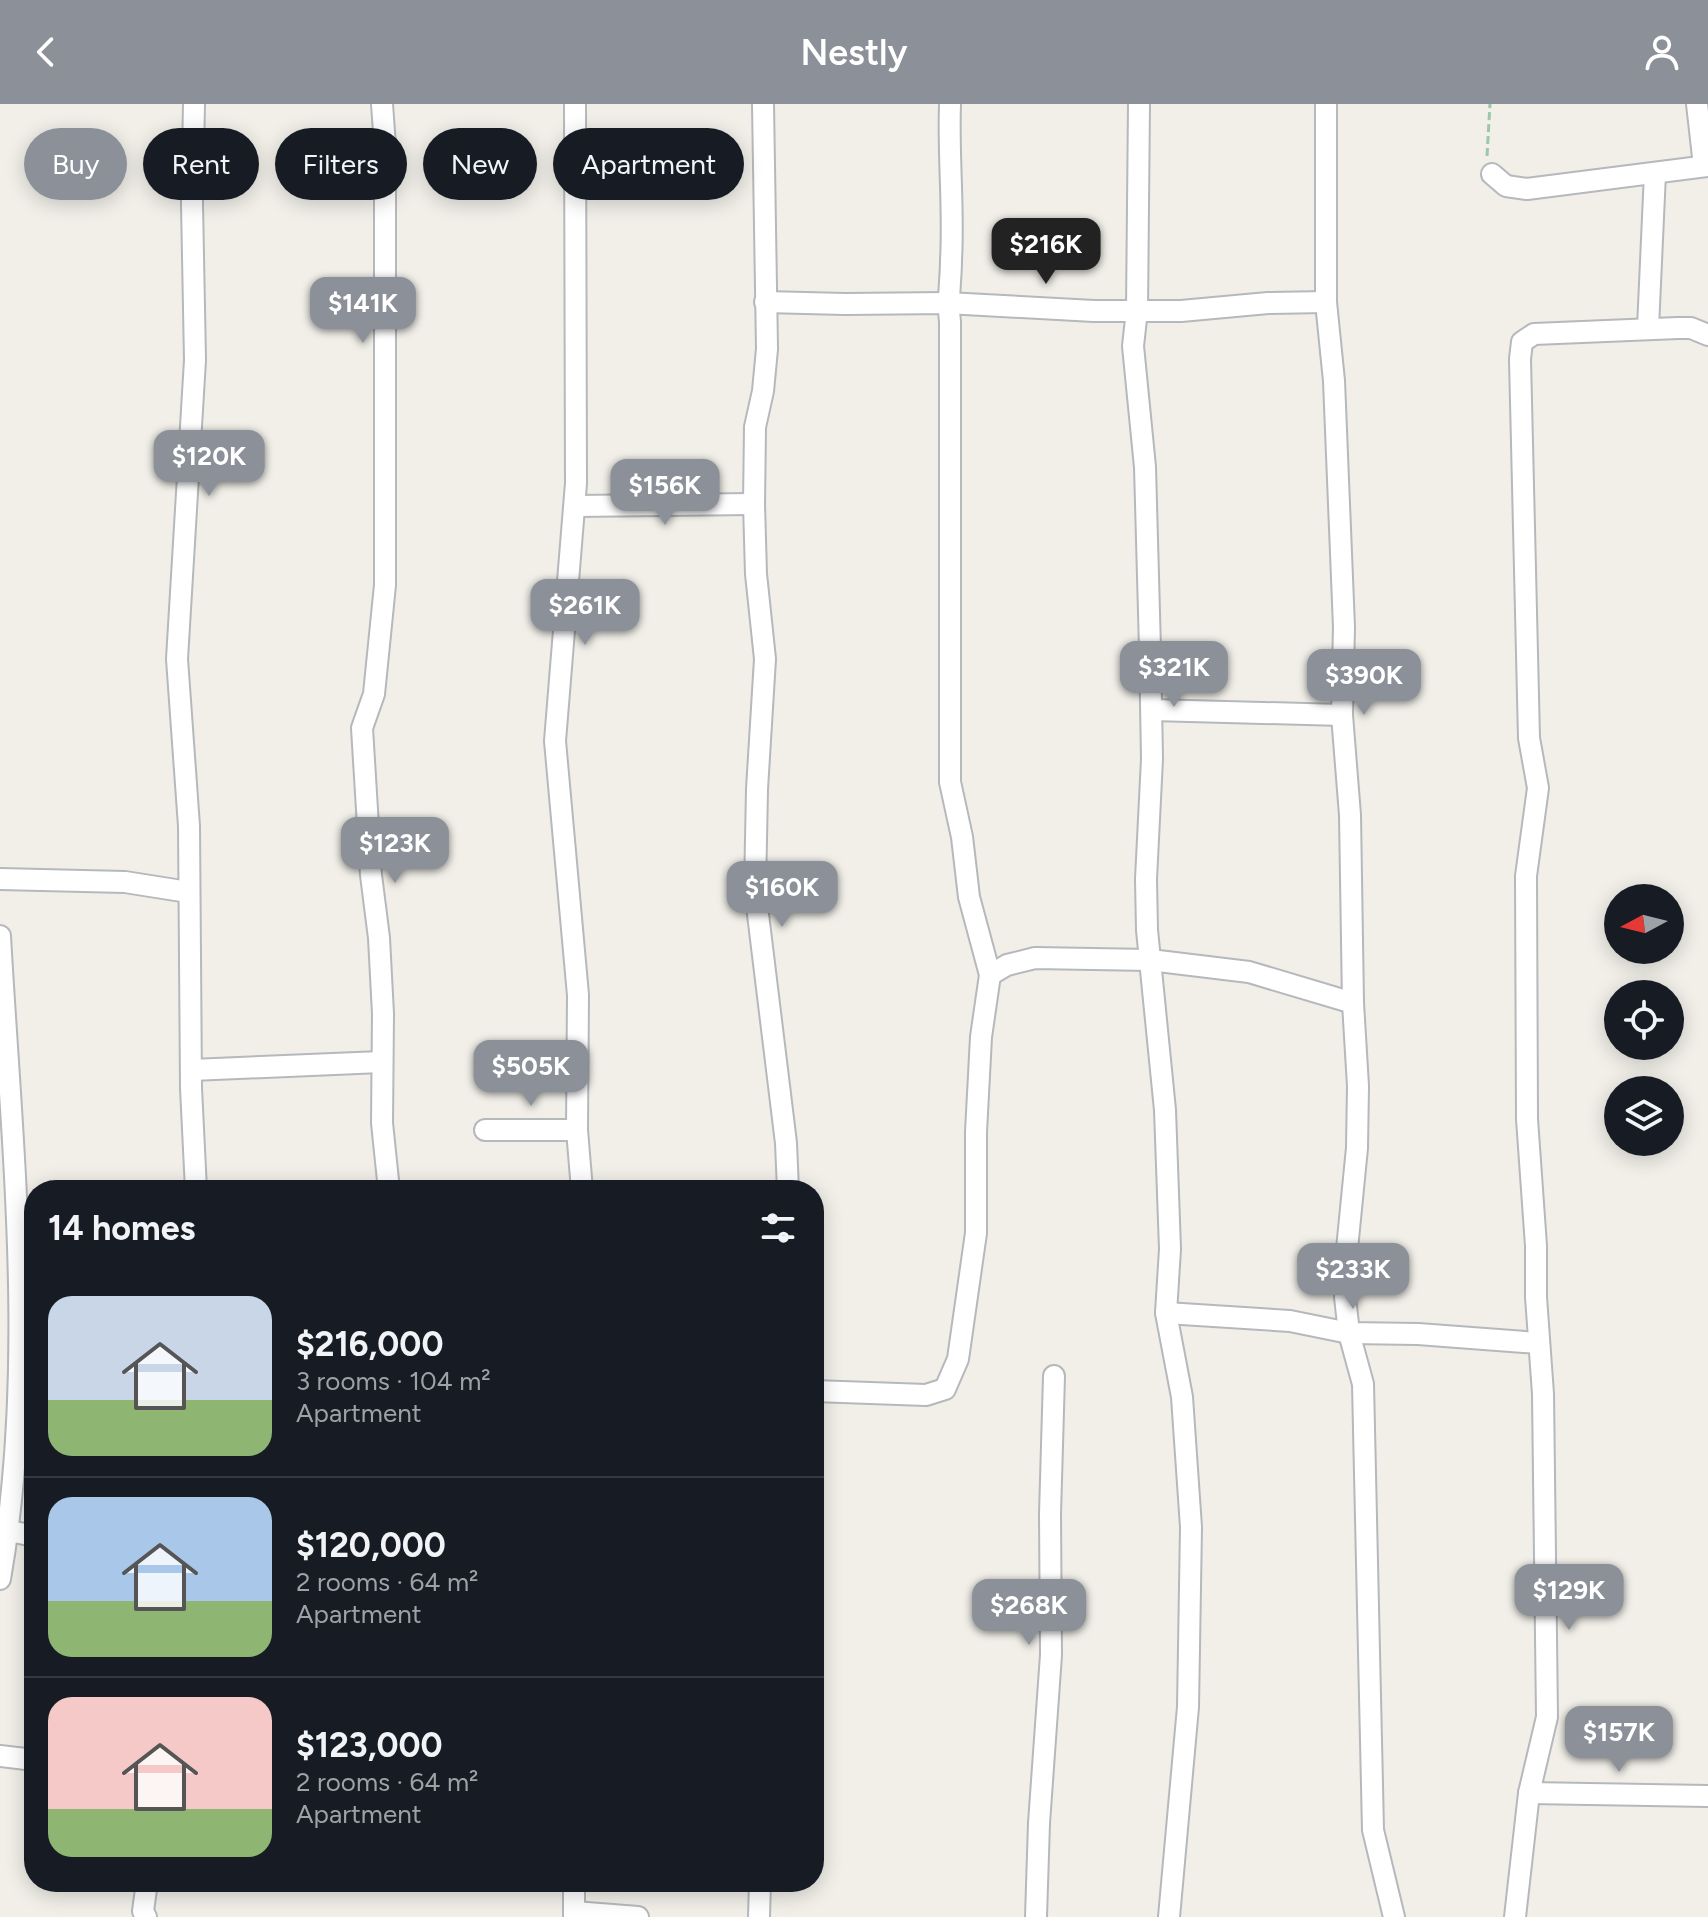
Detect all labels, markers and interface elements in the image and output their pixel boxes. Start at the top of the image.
icon: back [24,30,68,74]
icon: person [1640,30,1684,74]
text: Nestly [800,31,908,74]
chip: Buy [24,128,127,200]
chip: Rent [143,128,259,200]
chip: Filters [275,128,407,200]
chip: New [423,128,537,200]
chip: Apartment [553,128,744,200]
pin: $216K [990,218,1102,286]
text: $216K [1010,228,1082,260]
pin: $141K [307,277,419,345]
text: $141K [328,287,398,319]
pin: $120K [153,430,265,498]
text: $120K [172,440,246,472]
pin: $156K [609,459,721,527]
text: $156K [629,469,701,501]
pin: $261K [529,579,641,647]
text: $261K [549,589,621,621]
pin: $321K [1118,641,1230,709]
pin: $390K [1308,649,1420,717]
text: $321K [1138,651,1210,683]
text: $390K [1325,659,1403,691]
pin: $123K [339,817,451,885]
text: $123K [359,827,431,859]
pin: $160K [726,861,838,929]
text: $160K [745,871,819,903]
north arrow [1604,884,1684,964]
map controls [1604,884,1684,1156]
button: locate [1604,980,1684,1060]
pin: $505K [475,1040,587,1108]
text: $505K [492,1050,570,1082]
button: layers [1604,1076,1684,1156]
icon: filters [756,1206,800,1250]
text: 14 homes [48,1208,195,1249]
pin: $233K [1297,1243,1409,1311]
text: $233K [1315,1253,1391,1285]
text: $216,000 [296,1324,443,1365]
icon: home [112,1328,208,1424]
text: 3 rooms · 104 m² [296,1365,491,1397]
text: Apartment [296,1397,422,1429]
text: $120,000 [296,1525,446,1566]
icon: home [112,1529,208,1625]
pin: $129K [1513,1564,1625,1632]
text: 2 rooms · 64 m² [296,1566,478,1598]
text: $129K [1533,1574,1605,1606]
pin: $268K [973,1579,1085,1647]
text: $268K [990,1589,1068,1621]
text: Apartment [296,1598,422,1630]
pin: $157K [1563,1706,1675,1774]
text: $157K [1583,1716,1655,1748]
text: $123,000 [296,1725,443,1766]
icon: home [112,1729,208,1825]
text: 2 rooms · 64 m² [296,1766,478,1798]
text: Apartment [296,1798,422,1830]

